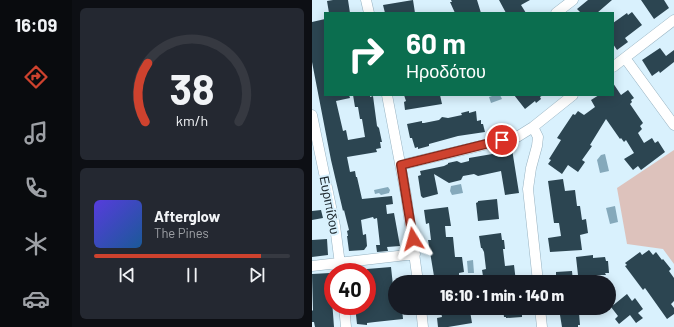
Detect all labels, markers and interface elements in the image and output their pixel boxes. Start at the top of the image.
text: 16:09 [15,14,57,36]
text: 60 m [406,26,466,60]
icon: right [340,28,392,80]
text: Ηροδότου [406,60,486,82]
icon: directions [22,63,50,91]
text: 38 [170,63,214,113]
text: km/h [176,111,208,128]
icon: music [22,119,50,147]
pin [485,123,519,157]
icon: arrive [491,129,513,151]
icon: phone [22,174,50,202]
street label: Ευριπίδου [317,175,343,235]
text: Afterglow [154,207,220,225]
position arrow [392,218,434,260]
text: The Pines [154,225,209,241]
icon: climate [22,230,50,258]
speed limit sign: 40 [324,263,376,315]
icon: previous [116,264,138,286]
icon: pause [181,264,203,286]
icon: next [246,264,268,286]
icon: car [22,285,50,313]
text: 16:10 · 1 min · 140 m [440,286,564,304]

